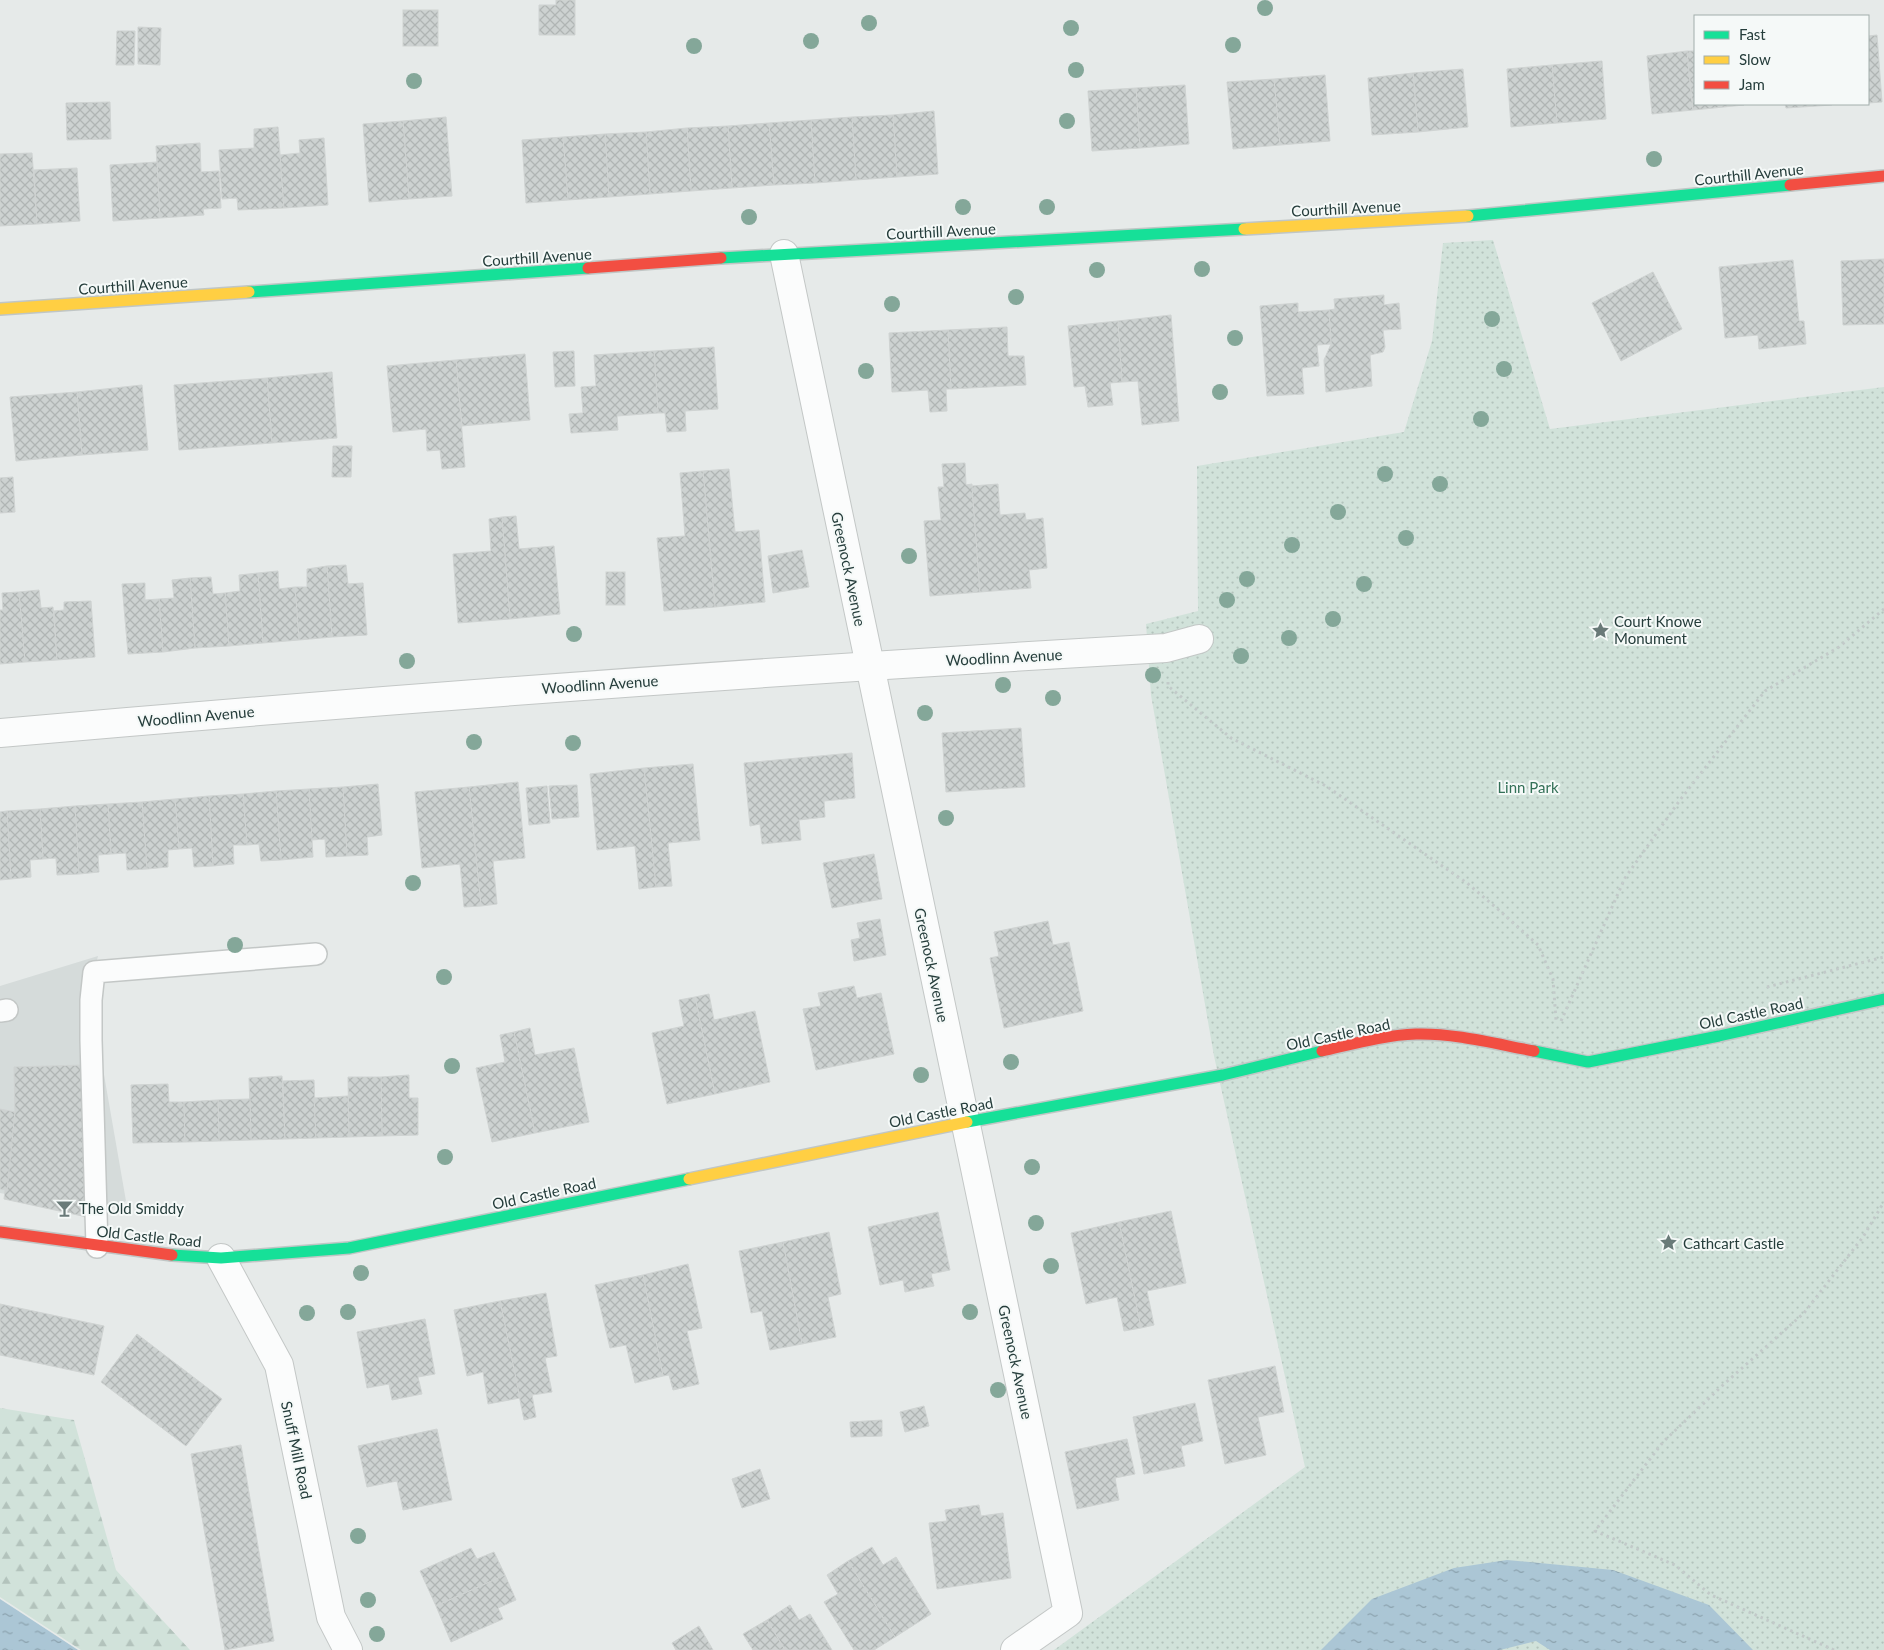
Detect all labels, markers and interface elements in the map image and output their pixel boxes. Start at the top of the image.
legend [1694,15,1869,105]
text: Fast [1739,25,1766,43]
text: Slow [1739,50,1771,68]
text: Jam [1739,75,1765,93]
street label: Courthill Avenue [1694,159,1805,189]
street label: Courthill Avenue [1291,196,1401,220]
street label: Courthill Avenue [886,219,996,243]
street label: Courthill Avenue [482,244,592,270]
street label: Courthill Avenue [78,272,188,298]
street label: Greenock Avenue [828,510,870,628]
place label: Court Knowe Monument [1614,612,1702,647]
place icon: Court Knowe Monument [1590,620,1610,640]
street label: Woodlinn Avenue [945,645,1063,669]
street label: Woodlinn Avenue [541,671,659,697]
street label: Woodlinn Avenue [137,702,255,730]
park label: Linn Park [1497,778,1559,796]
street label: Greenock Avenue [911,906,953,1024]
street label: Old Castle Road [1698,993,1804,1033]
street label: Old Castle Road [1285,1014,1391,1054]
street label: Old Castle Road [887,1093,995,1131]
street label: Old Castle Road [491,1173,597,1213]
bar icon: The Old Smiddy [55,1198,75,1218]
place label: The Old Smiddy [79,1199,184,1217]
street label: Old Castle Road [96,1222,202,1250]
place icon: Cathcart Castle [1659,1233,1679,1253]
place label: Cathcart Castle [1683,1234,1784,1252]
street label: Greenock Avenue [995,1303,1037,1421]
street label: Snuff Mill Road [278,1399,316,1501]

